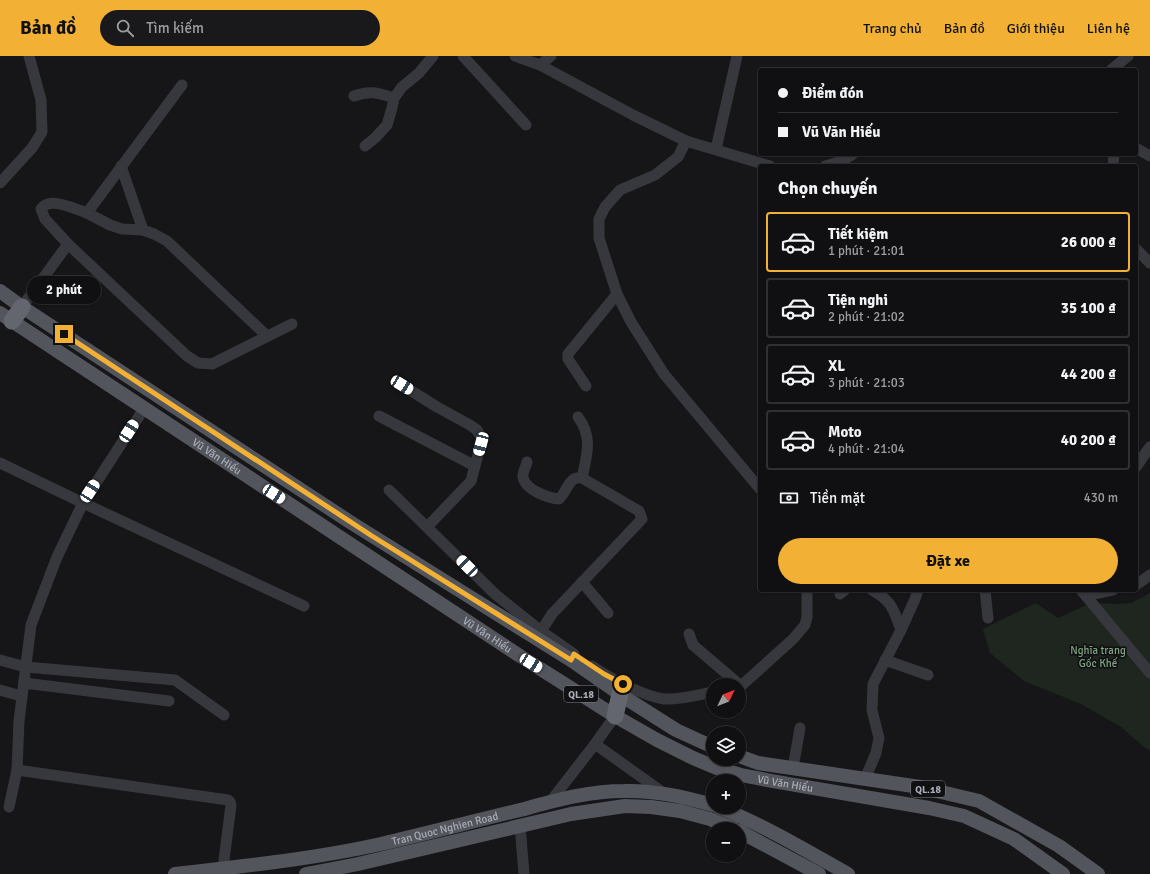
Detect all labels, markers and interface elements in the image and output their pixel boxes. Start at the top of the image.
search box [100,10,380,46]
text: Bản đồ [20,16,76,40]
icon: search [114,17,136,39]
text: Tìm kiếm [146,19,204,37]
text: Trang chủ [863,20,922,37]
text: Bản đồ [944,20,985,37]
text: Giới thiệu [1007,20,1065,37]
text: Liên hệ [1087,20,1130,37]
text: Điểm đón [802,84,864,102]
text: Vũ Văn Hiếu [802,123,880,141]
text: Chọn chuyến [778,177,878,199]
icon: car [780,224,816,260]
text: Tiết kiệm [828,225,888,243]
text: 26 000 ₫ [1061,233,1116,251]
text: 1 phút · 21:01 [828,243,905,259]
callout: 2 phút [27,276,101,304]
text: 2 phút [46,282,82,298]
icon: car [780,290,816,326]
text: Tiện nghi [828,291,888,309]
text: 35 100 ₫ [1061,299,1116,317]
text: 2 phút · 21:02 [828,309,905,325]
route end [55,325,73,343]
icon: car [780,356,816,392]
text: XL [828,357,845,375]
text: 44 200 ₫ [1061,365,1116,383]
car [389,374,415,396]
text: 3 phút · 21:03 [828,375,905,391]
car [117,418,141,444]
icon: car [780,422,816,458]
text: Moto [828,423,862,441]
car [472,431,490,457]
text: 40 200 ₫ [1061,431,1116,449]
street label: Vũ Văn Hiếu [190,436,244,478]
text: 4 phút · 21:04 [828,441,905,457]
car [78,478,102,504]
car [261,482,287,506]
icon: cash [778,487,800,509]
text: Tiền mặt [810,489,865,507]
text: 430 m [1084,490,1118,506]
button: Đặt xe [778,538,1118,584]
car [454,553,480,579]
street label: Vũ Văn Hiếu [460,614,514,656]
park label: Nghĩa trang Gốc Khế [1070,644,1126,670]
car [518,652,544,674]
route start [614,675,632,693]
north arrow [706,678,746,718]
map controls [706,678,746,862]
road number: QL.18 [564,686,598,702]
button: layers [706,726,746,766]
street label: Vũ Văn Hiếu [756,772,814,795]
button: + [706,774,746,814]
road number: QL.18 [911,781,945,797]
street label: Tran Quoc Nghien Road [391,809,500,848]
button: − [706,822,746,862]

